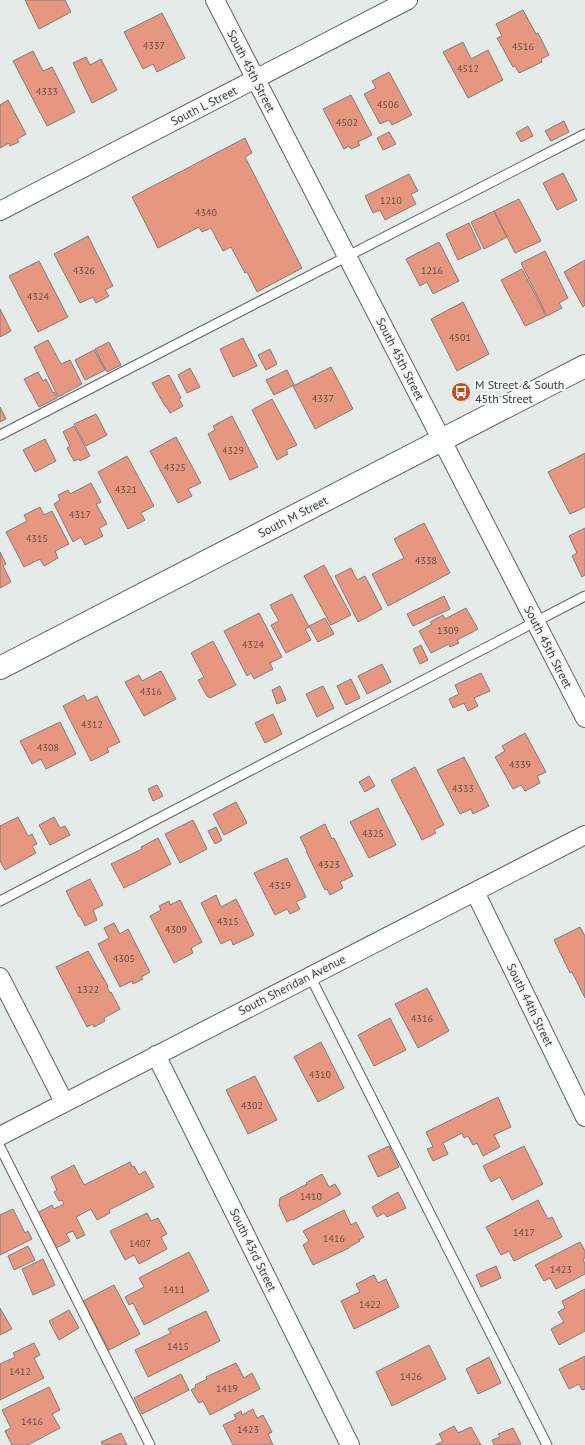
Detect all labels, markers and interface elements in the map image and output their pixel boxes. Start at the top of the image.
street label: South 45th Street [224,27,279,115]
house number: 4337 [143,39,165,52]
house number: 4516 [512,40,534,53]
house number: 4512 [457,62,479,75]
street label: South L Street [168,82,240,129]
house number: 4333 [36,85,58,98]
house number: 4506 [377,98,399,111]
house number: 4502 [336,116,358,129]
house number: 1210 [380,194,402,207]
house number: 4340 [195,206,217,219]
house number: 4326 [73,264,95,277]
house number: 1216 [421,264,443,277]
house number: 4324 [27,290,49,303]
street label: South 45th Street [373,315,428,403]
house number: 4501 [449,331,471,344]
place label: M Street & South 45th Street [475,377,564,406]
bus stop icon: M Street & South 45th Street [450,381,472,403]
house number: 4337 [312,392,334,405]
house number: 4329 [222,444,244,457]
house number: 4325 [164,461,186,474]
house number: 4321 [115,483,137,496]
street label: South M Street [255,493,330,541]
house number: 4317 [69,508,91,521]
house number: 4315 [26,532,48,545]
house number: 4338 [415,554,437,567]
street label: South 45th Street [521,603,576,691]
house number: 1309 [437,624,459,637]
house number: 4324 [242,638,264,651]
house number: 4316 [140,685,162,698]
house number: 4312 [81,718,103,731]
house number: 4308 [37,741,59,754]
house number: 4339 [509,758,531,771]
house number: 4333 [452,782,474,795]
house number: 4325 [362,827,384,840]
house number: 4323 [318,858,340,871]
house number: 4319 [269,879,291,892]
house number: 4315 [217,915,239,928]
house number: 4309 [165,923,187,936]
street label: South Sheridan Avenue [235,951,348,1018]
house number: 4305 [113,952,135,965]
street label: South 44th Street [504,961,557,1049]
house number: 1322 [77,983,99,996]
house number: 4316 [411,1012,433,1025]
house number: 4310 [309,1068,331,1081]
house number: 4302 [241,1099,263,1112]
house number: 1410 [300,1190,322,1203]
street label: South 43rd Street [227,1206,280,1294]
house number: 1417 [513,1226,535,1239]
house number: 1416 [323,1232,345,1245]
house number: 1407 [129,1237,151,1250]
house number: 1423 [550,1263,572,1276]
house number: 1411 [163,1283,185,1296]
house number: 1422 [359,1298,381,1311]
house number: 1415 [167,1340,189,1353]
house number: 1412 [9,1365,31,1378]
house number: 1426 [400,1370,422,1383]
house number: 1419 [216,1382,238,1395]
house number: 1416 [21,1415,43,1428]
house number: 1423 [237,1423,259,1436]

